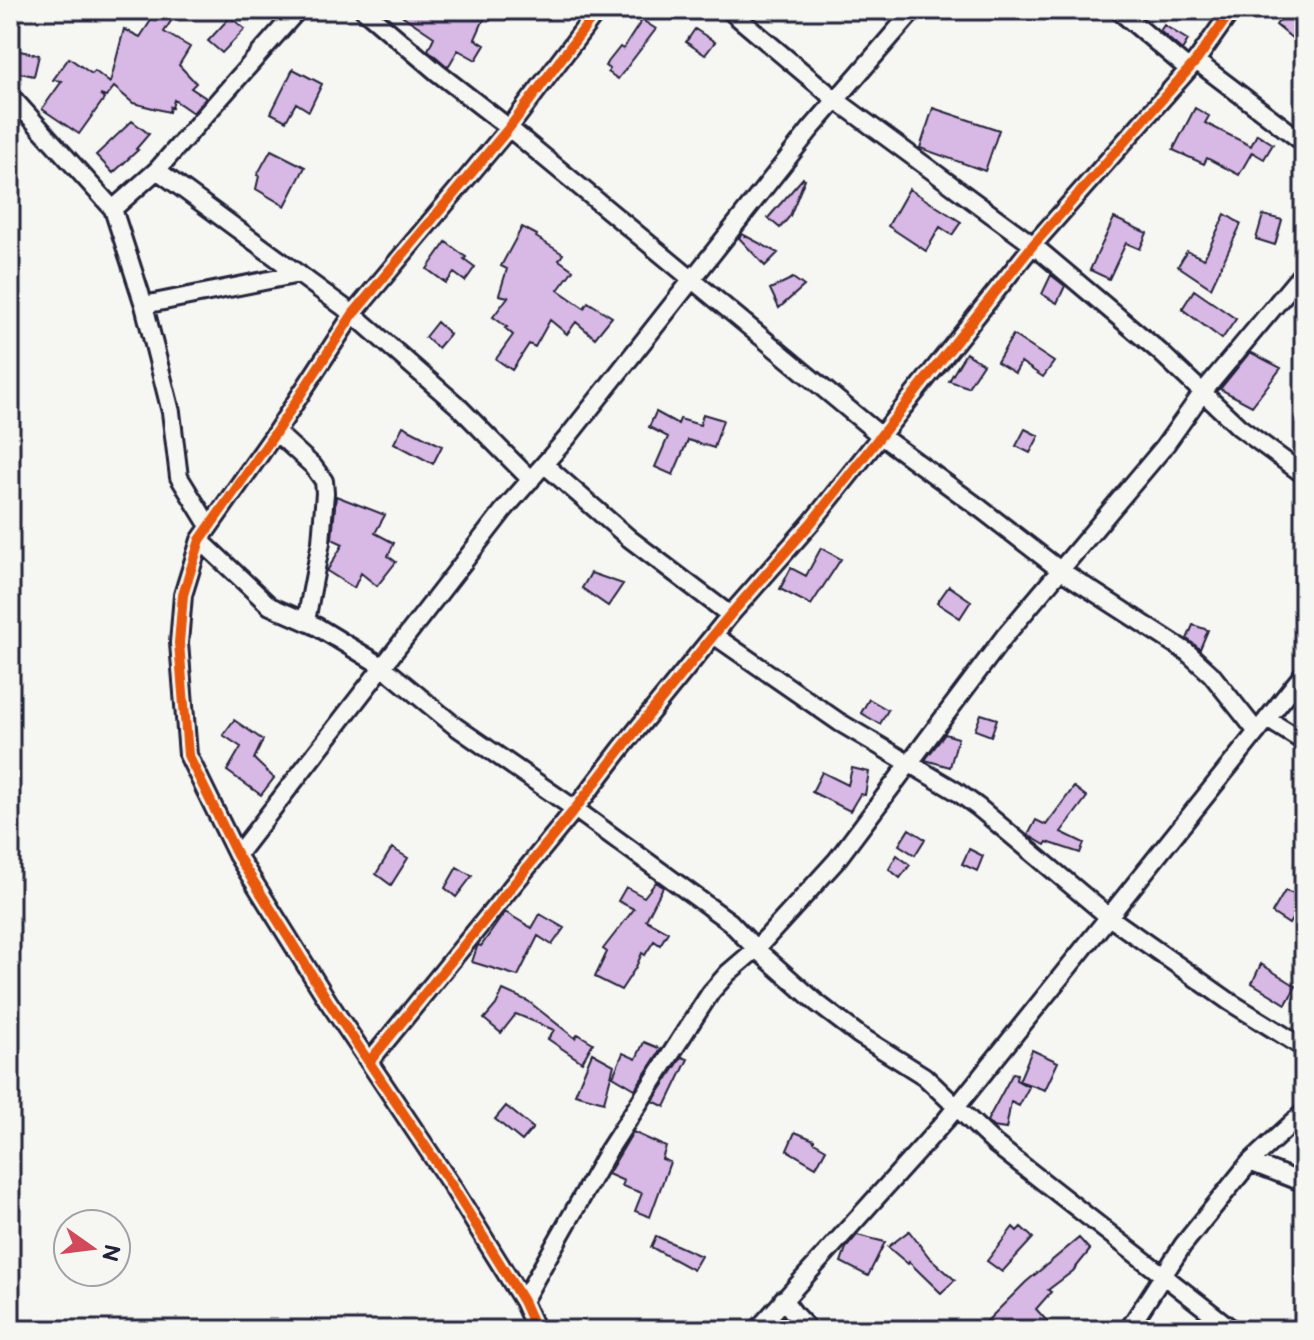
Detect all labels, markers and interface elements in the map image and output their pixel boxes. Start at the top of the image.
north arrow [52,1208,132,1288]
text: N [95,1241,125,1264]

